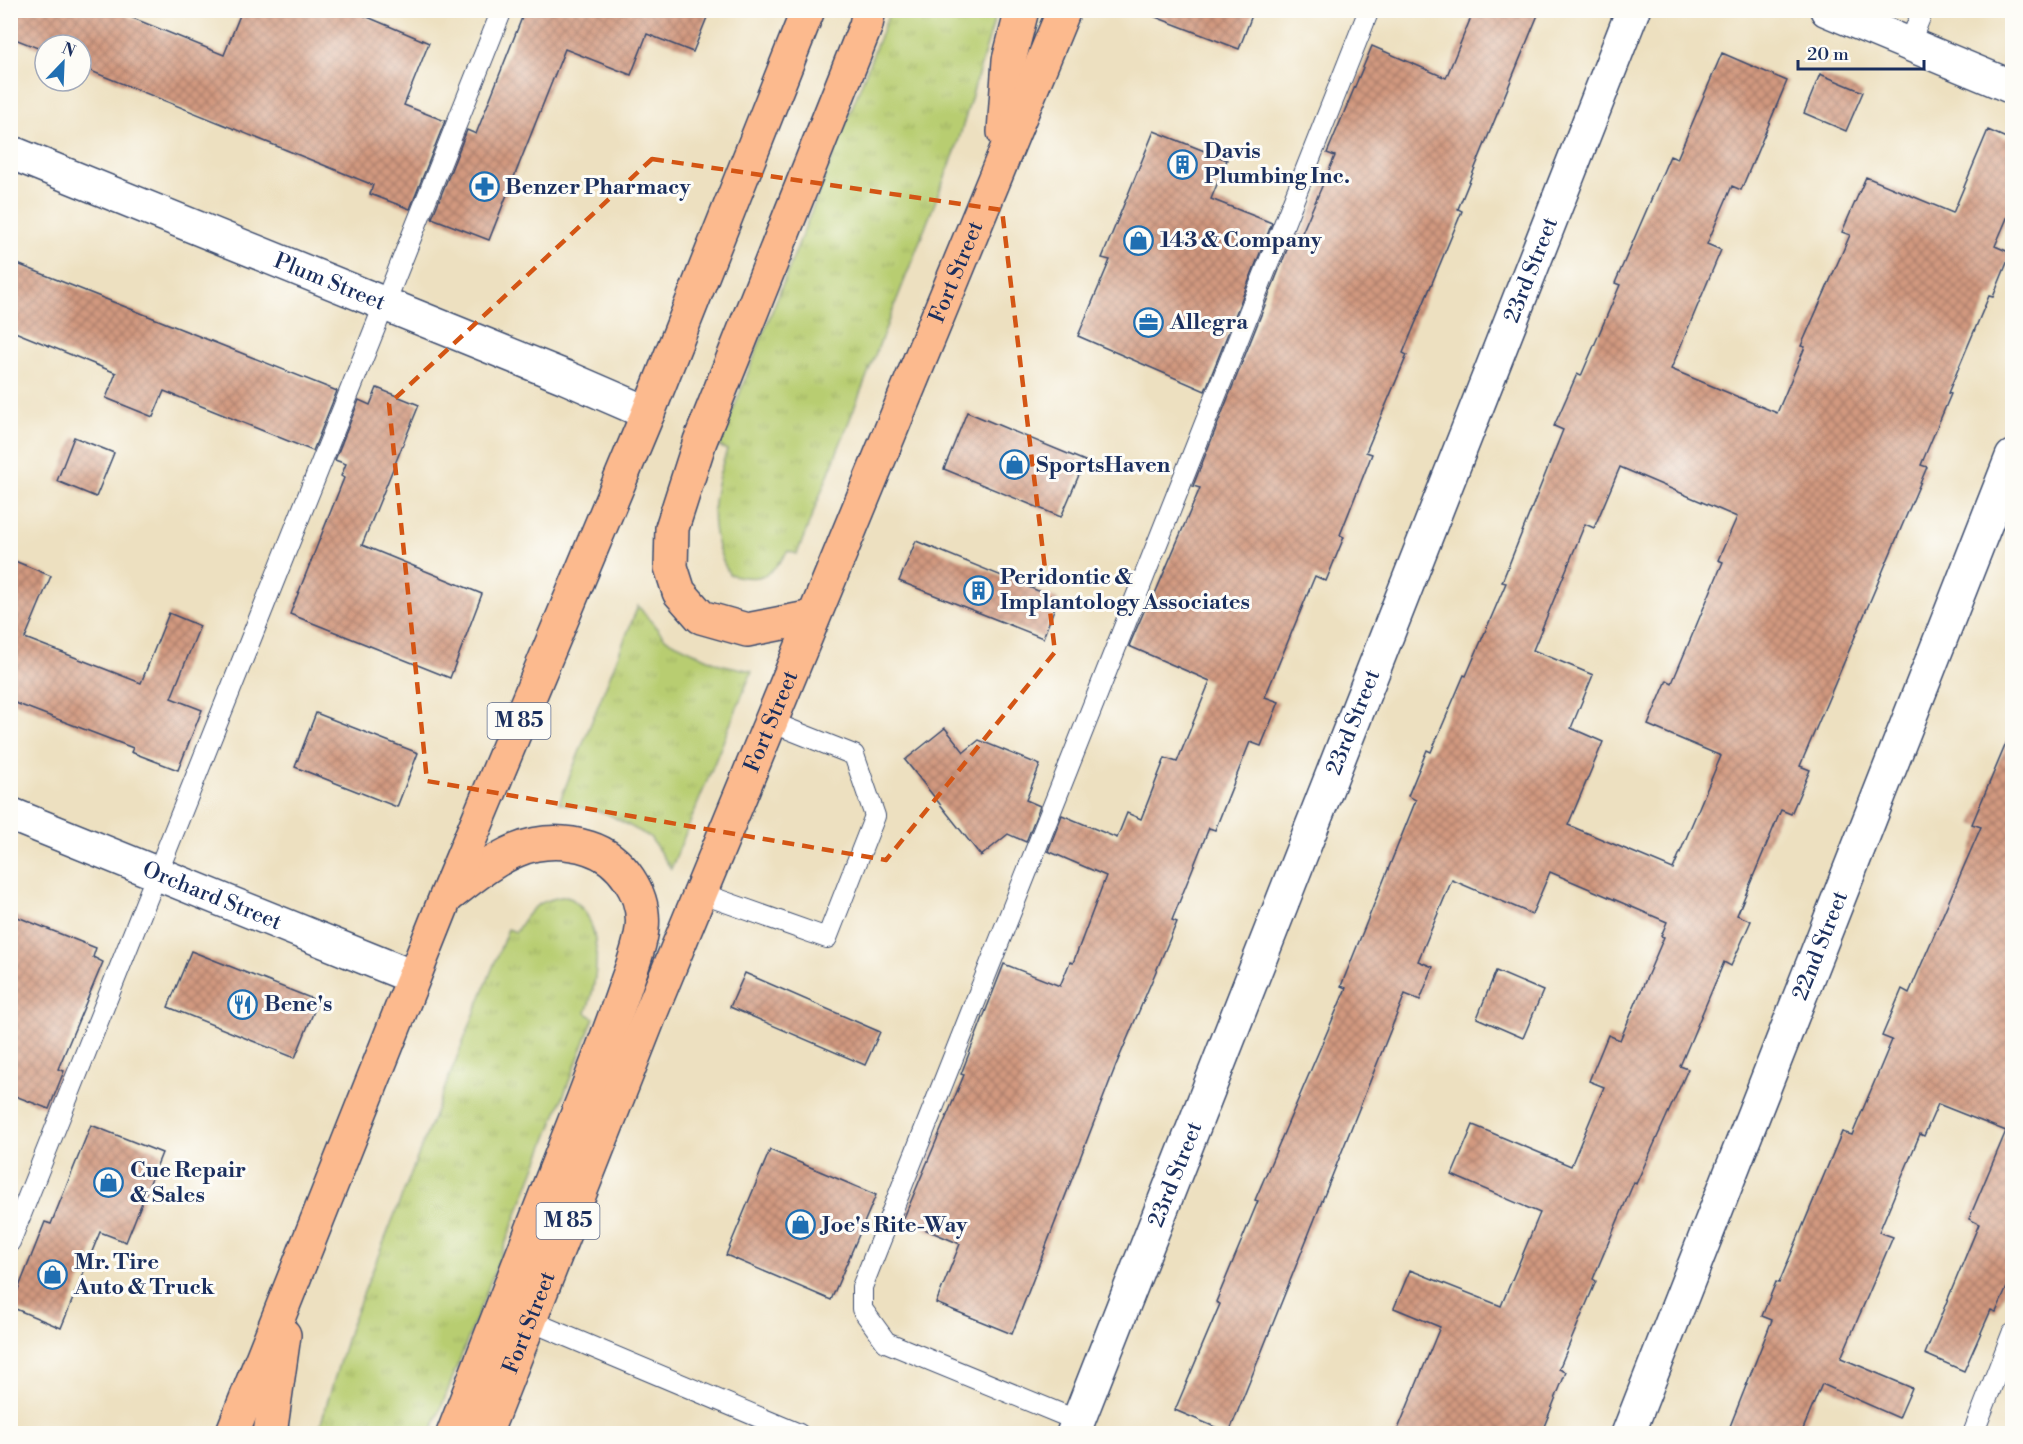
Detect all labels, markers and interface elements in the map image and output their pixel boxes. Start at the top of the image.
north arrow [33,33,93,93]
scale bar [1798,33,1924,71]
text: N [59,38,79,62]
text: 20 m [1807,43,1849,66]
place label: Davis Plumbing Inc. [1204,138,1350,190]
building icon: Davis Plumbing Inc. [1167,148,1199,180]
pharmacy icon: Benzer Pharmacy [468,171,500,203]
place label: Benzer Pharmacy [505,174,692,201]
street label: 23rd Street [1498,213,1564,326]
street label: Fort Street [923,217,989,327]
shop icon: 143 & Company [1123,224,1155,256]
place label: 143 & Company [1160,227,1323,254]
street label: Plum Street [270,247,390,316]
office icon: Allegra [1133,306,1165,338]
place label: Allegra [1169,309,1249,336]
shop icon: SportsHaven [999,449,1031,481]
place label: SportsHaven [1036,452,1171,479]
place label: Peridontic & Implantology Associates [1000,564,1250,616]
building icon: Peridontic & Implantology Associates [963,574,995,606]
street label: 23rd Street [1320,665,1386,779]
street label: Fort Street [738,666,804,776]
road number: M 85 [488,703,550,739]
street label: Orchard Street [138,856,286,936]
street label: 22nd Street [1786,887,1854,1004]
restaurant icon: Bene's [227,988,259,1020]
place label: Bene's [264,991,332,1018]
street label: 23rd Street [1142,1118,1208,1231]
place label: Cue Repair & Sales [130,1157,246,1209]
shop icon: Cue Repair & Sales [93,1167,125,1199]
road number: M 85 [536,1203,600,1239]
shop icon: Joe's Rite-Way [785,1209,817,1241]
place label: Joe's Rite-Way [819,1212,968,1239]
place label: Mr. Tire Auto & Truck [73,1249,215,1301]
shop icon: Mr. Tire Auto & Truck [37,1259,69,1291]
street label: Fort Street [497,1267,561,1377]

